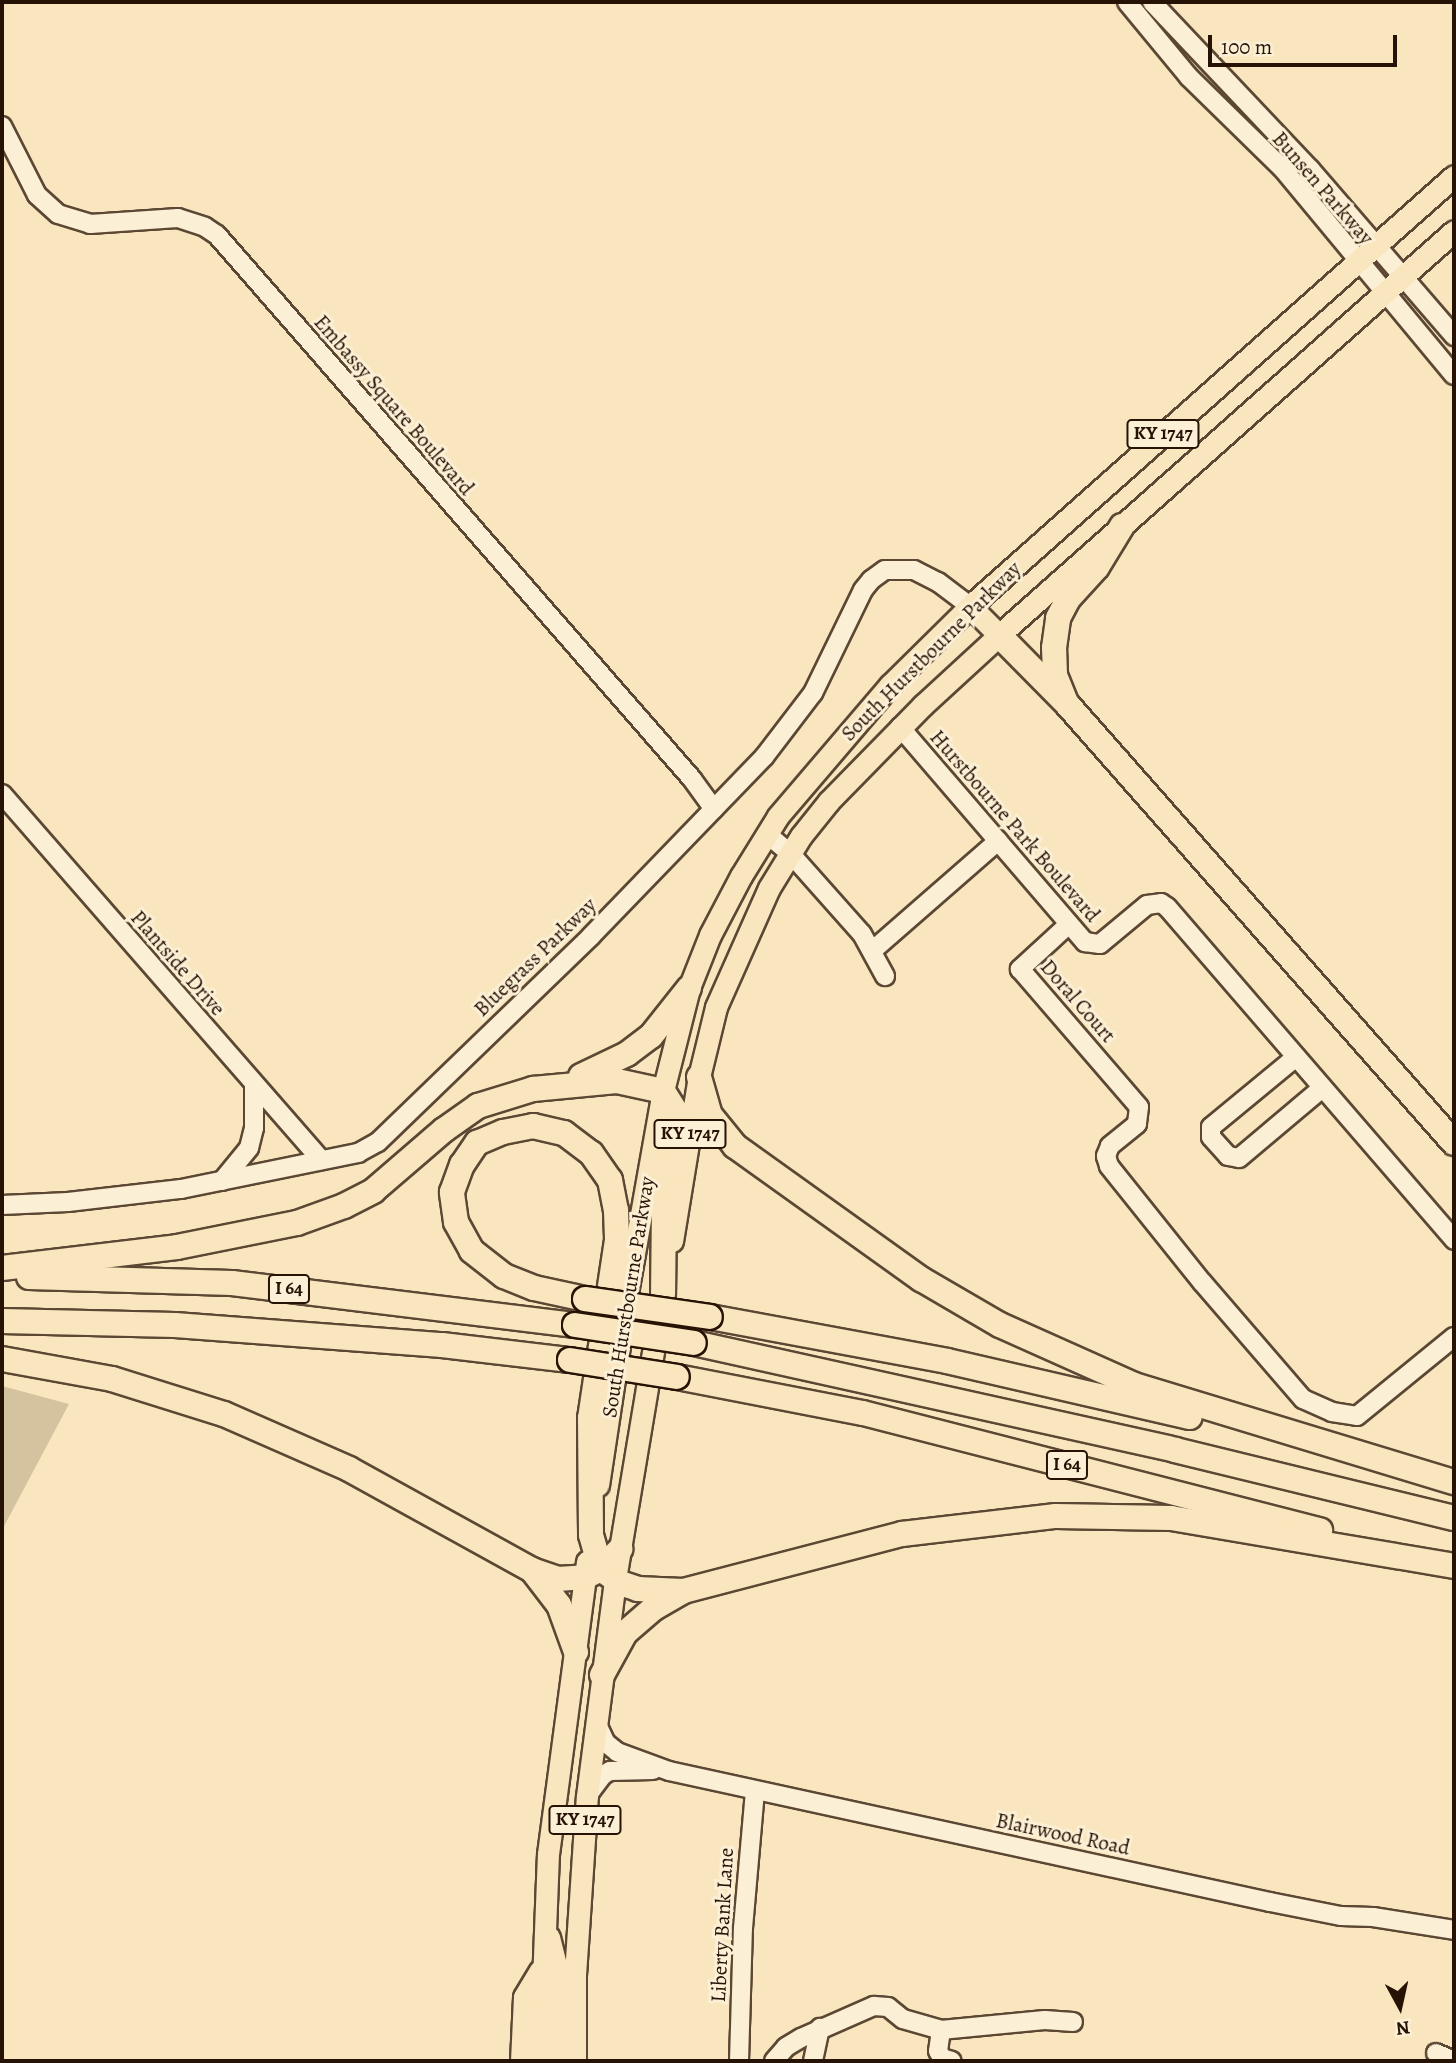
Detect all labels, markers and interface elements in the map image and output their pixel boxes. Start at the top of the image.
scale bar [1211,21,1400,65]
text: 100 m [1221,33,1272,61]
street label: Bunsen Parkway [1267,126,1379,250]
street label: Embassy Square Boulevard [309,310,479,500]
road number: KY 1747 [1126,418,1200,449]
street label: South Hurstbourne Parkway [836,556,1026,746]
street label: Hurstbourne Park Boulevard [925,725,1105,927]
street label: Bluegrass Parkway [469,892,601,1022]
street label: Plantside Drive [125,905,231,1021]
street label: Doral Court [1035,954,1121,1048]
road number: KY 1747 [653,1118,727,1150]
street label: South Hurstbourne Parkway [596,1175,660,1419]
road number: I 64 [266,1274,312,1304]
road number: I 64 [1044,1450,1090,1480]
road number: KY 1747 [548,1804,622,1836]
street label: Blairwood Road [994,1808,1132,1860]
street label: Liberty Bank Lane [705,1847,739,2003]
north arrow [1365,1972,1435,2042]
text: N [1394,2014,1412,2042]

